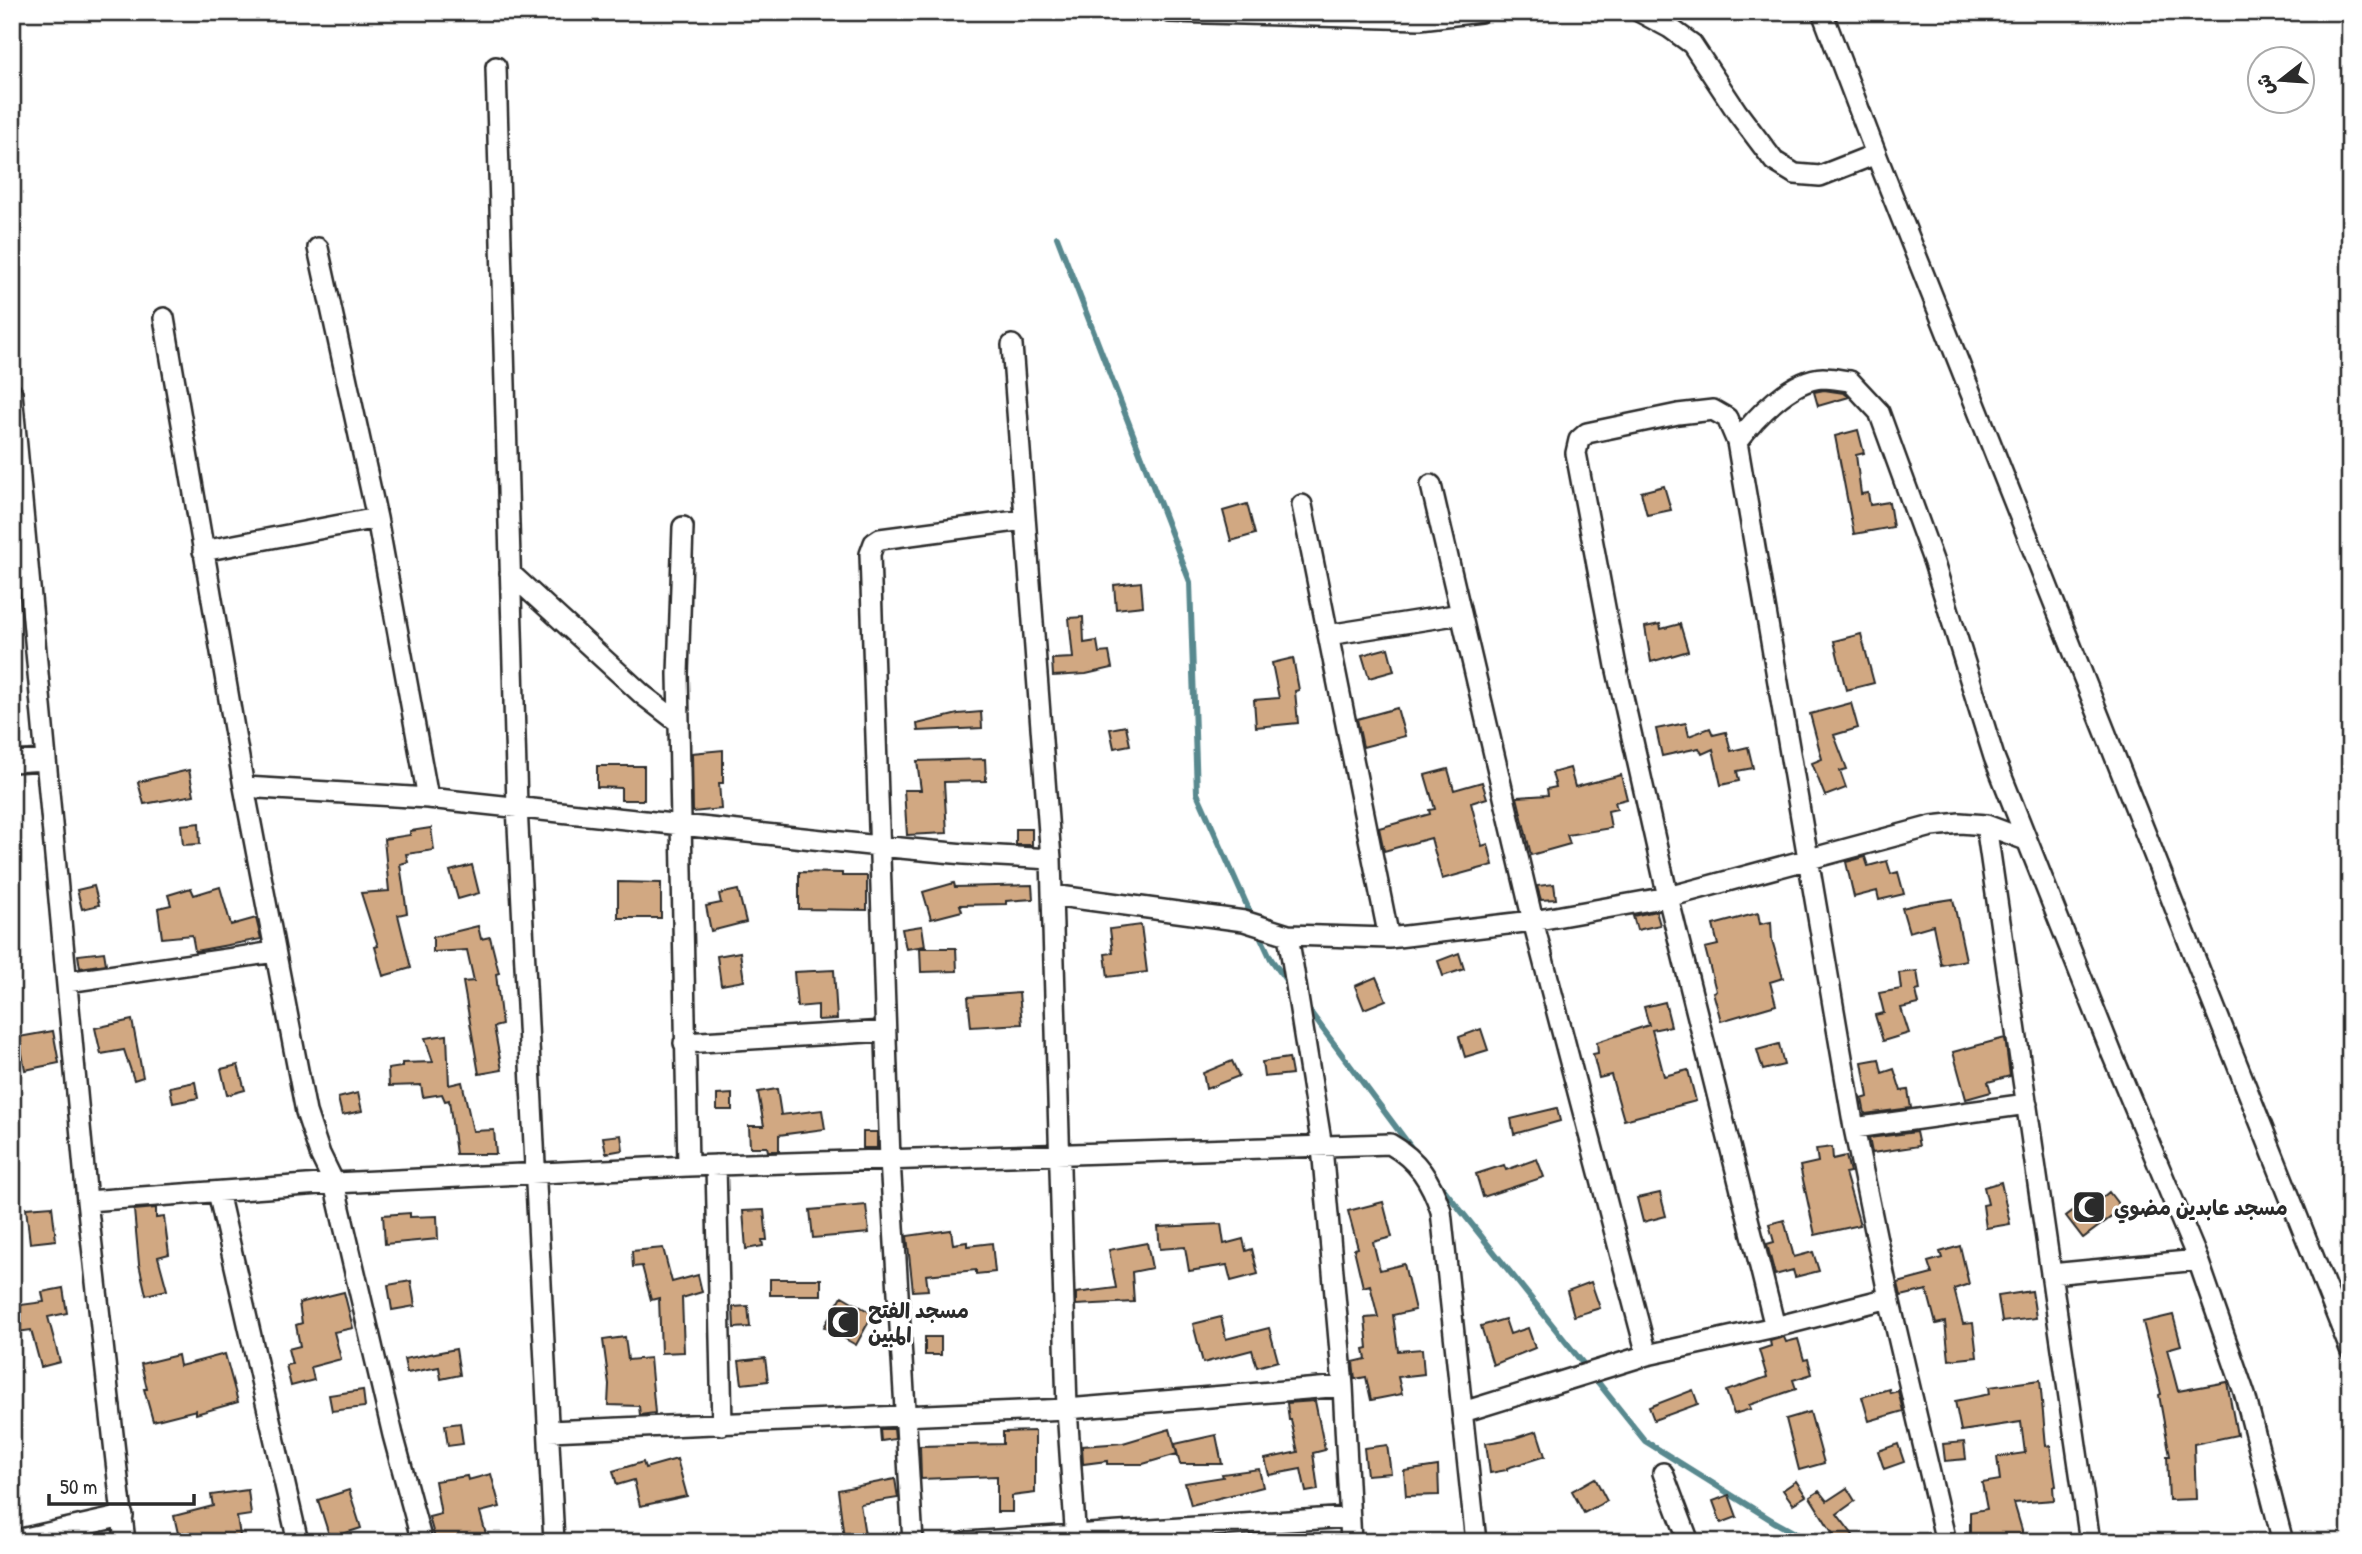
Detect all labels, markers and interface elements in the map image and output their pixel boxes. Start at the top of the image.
north arrow [2246,46,2316,116]
text: ش [2249,71,2280,99]
mosque icon: مسجد عابدين مضوي [2070,1188,2108,1226]
place label: مسجد عابدين مضوي [2114,1193,2288,1224]
place label: مسجد الفتح المبين [868,1296,969,1349]
mosque icon: مسجد الفتح المبين [824,1303,862,1341]
scale bar [49,1463,194,1507]
text: 50 m [60,1472,97,1501]

